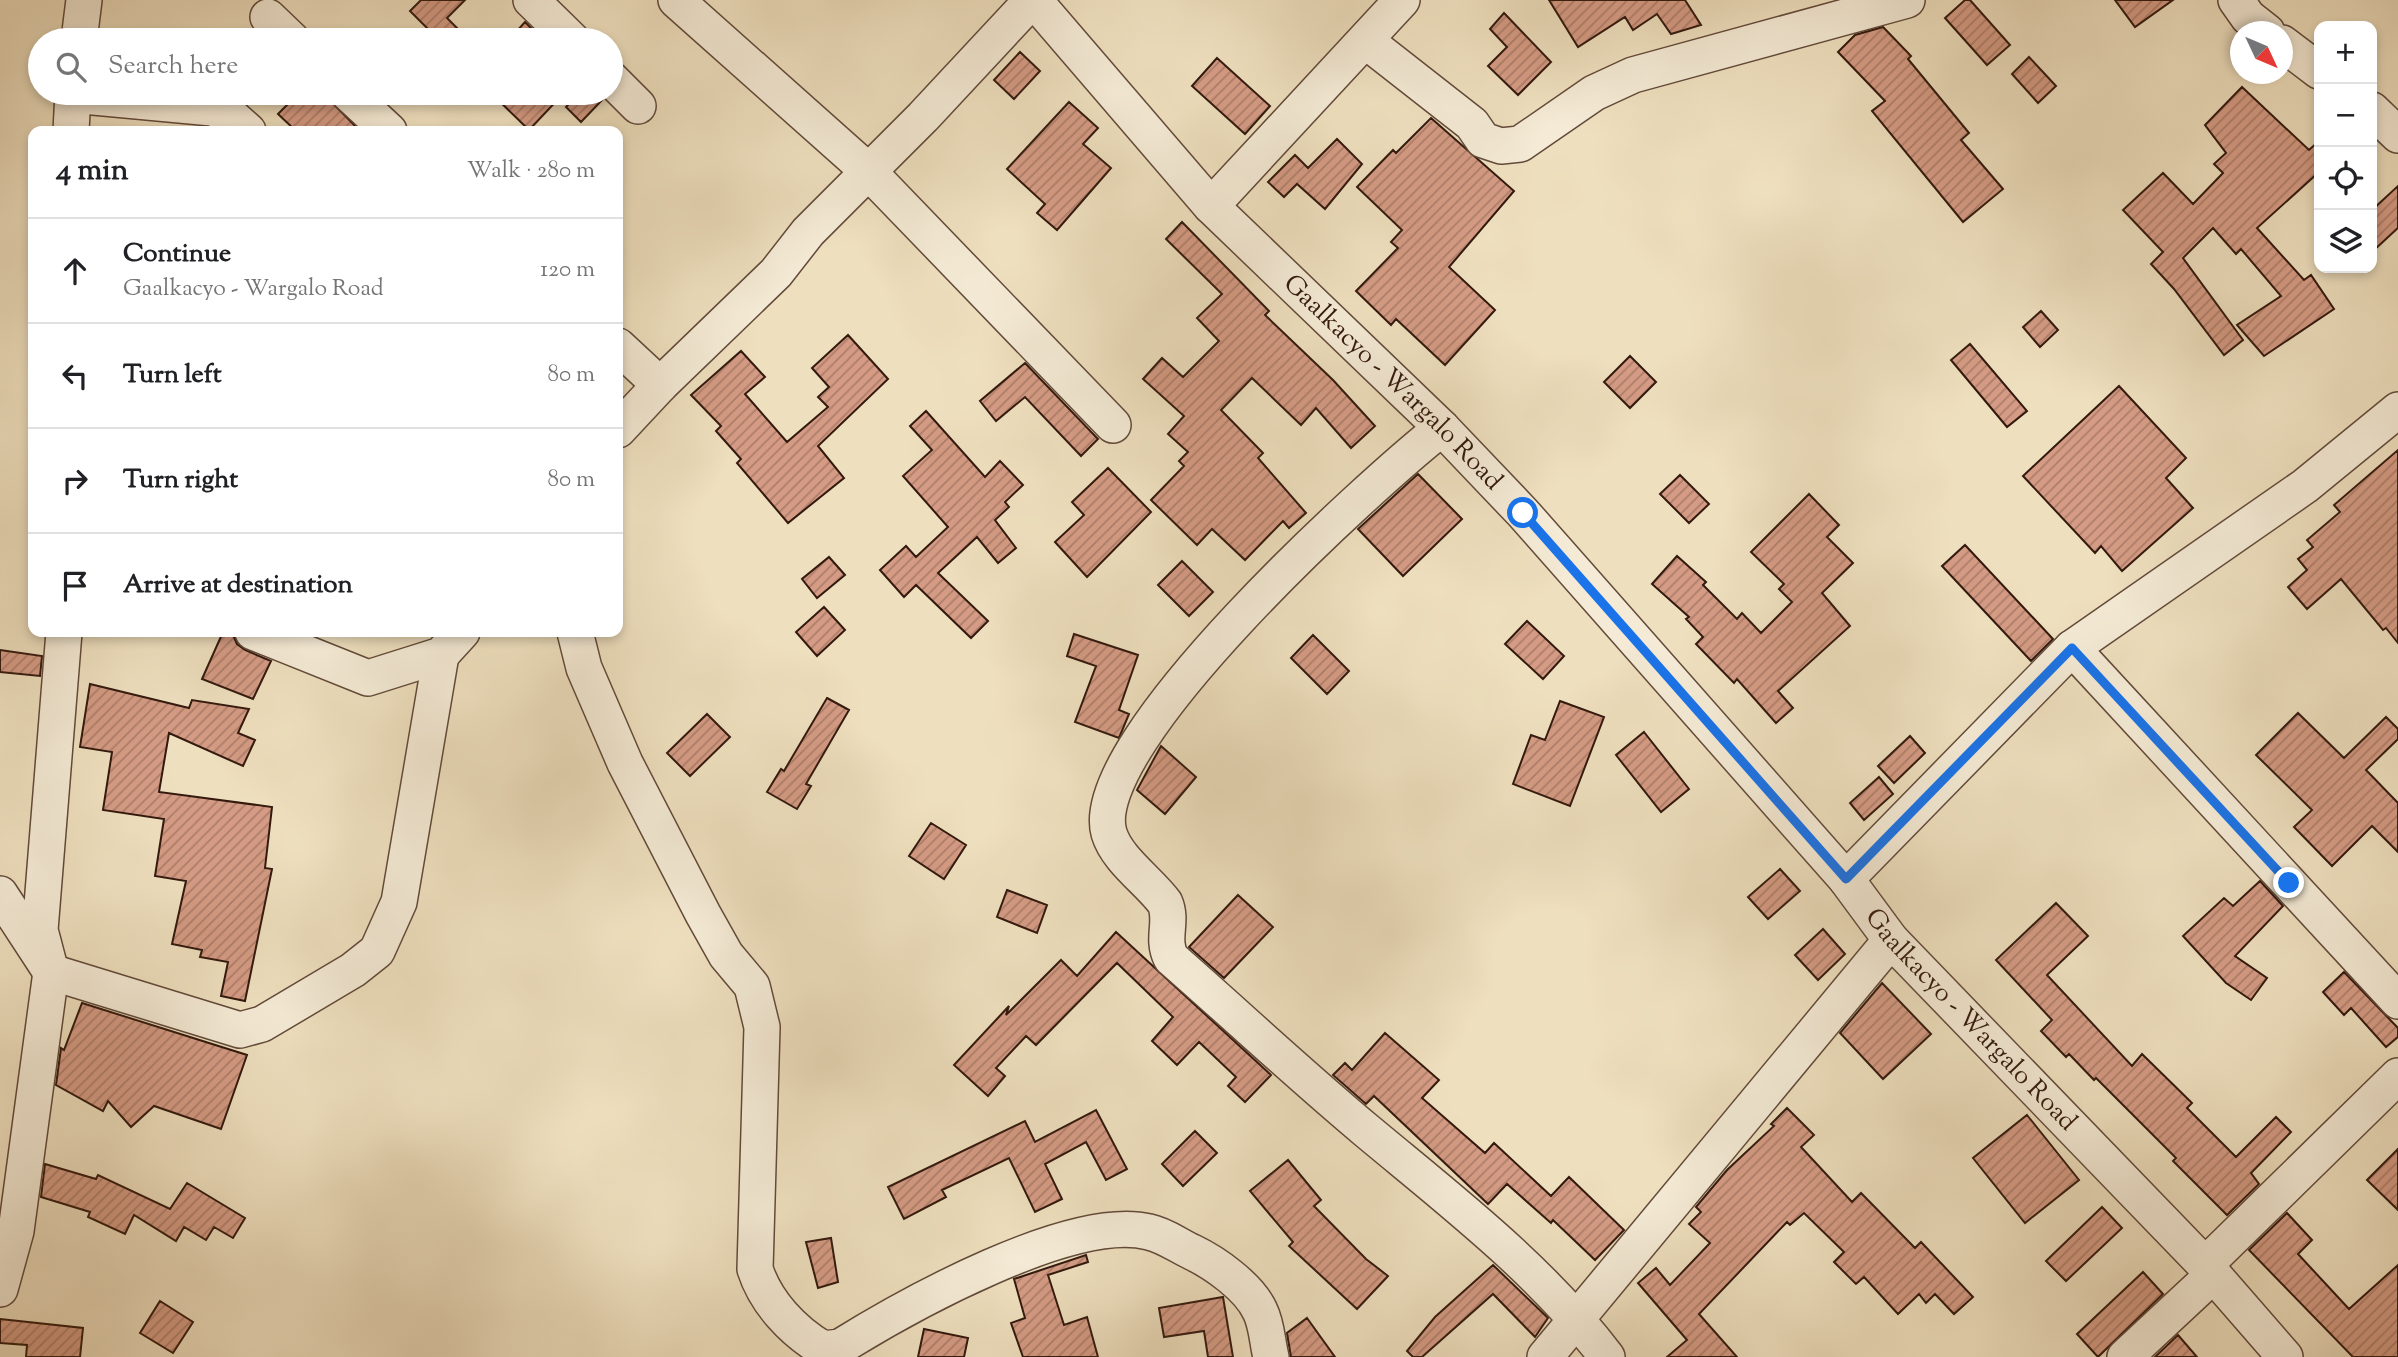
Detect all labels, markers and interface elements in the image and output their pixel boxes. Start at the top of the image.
north arrow [2230,21,2293,84]
map controls [2314,21,2377,273]
button: + [2314,21,2377,84]
search box [28,28,623,105]
icon: search [52,48,90,86]
text: Search here [108,48,238,85]
button: − [2314,84,2377,147]
button: locate [2314,147,2377,210]
text: 4 min [56,150,129,193]
text: Walk · 280 m [467,155,595,188]
button: layers [2314,210,2377,273]
text: Continue [123,236,231,273]
icon: ahead [56,252,94,290]
text: 120 m [540,254,595,287]
street label: Gaalkacyo - Wargalo Road [1275,266,1511,499]
text: Gaalkacyo - Wargalo Road [123,273,384,306]
icon: left [56,357,94,395]
text: Turn left [123,357,222,394]
text: 80 m [547,359,595,392]
icon: right [56,462,94,500]
text: Turn right [123,462,238,499]
text: 80 m [547,464,595,497]
route start [1507,497,1538,528]
icon: arrive [56,567,94,605]
text: Arrive at destination [123,567,353,604]
route end [2273,867,2304,898]
street label: Gaalkacyo - Wargalo Road [1855,901,2085,1140]

